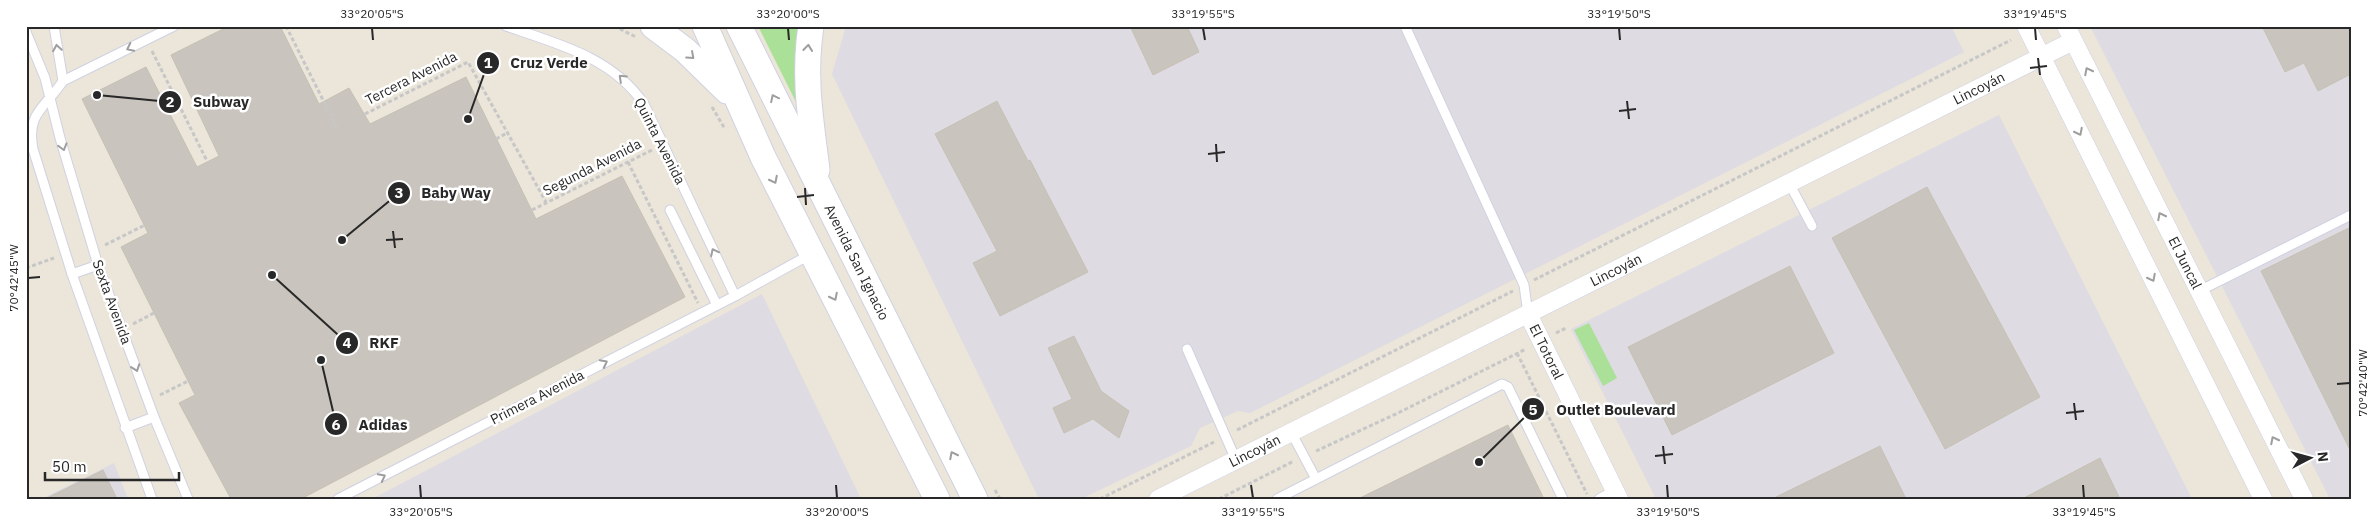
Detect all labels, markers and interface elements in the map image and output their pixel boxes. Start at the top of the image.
text: 33°20'05"S [340,6,404,21]
text: 33°20'00"S [756,6,820,21]
text: 33°19'55"S [1171,6,1235,21]
text: 33°19'50"S [1587,6,1651,21]
text: 33°19'45"S [2003,6,2067,21]
one-way arrow [126,41,135,52]
one-way arrow [802,43,813,51]
one-way arrow [53,44,63,53]
street label: Tercera Avenida [362,47,460,109]
callout: Cruz Verde [475,48,597,78]
one-way arrow [686,50,695,59]
text: 1 [483,53,493,72]
text: Cruz Verde [510,53,588,72]
one-way arrow [2084,67,2094,76]
street label: Lincoyán [1950,68,2008,109]
one-way arrow [619,75,628,84]
callout: Subway [158,87,259,117]
text: 2 [165,92,175,111]
text: Subway [193,92,249,111]
street label: Quinta Avenida [630,94,690,188]
one-way arrow [770,94,780,103]
one-way arrow [2073,127,2083,136]
street label: Segunda Avenida [540,134,645,200]
one-way arrow [57,142,67,151]
one-way arrow [768,175,778,184]
callout: Baby Way [386,178,501,208]
text: 3 [394,183,404,202]
text: Baby Way [421,183,491,202]
street label: Avenida San Ignacio [820,201,893,323]
one-way arrow [2157,212,2167,221]
street label: El Juncal [2164,233,2206,292]
text: 70°42'45"W [6,244,21,312]
one-way arrow [710,248,721,257]
street label: Lincoyán [1587,249,1645,290]
street label: Sexta Avenida [88,257,136,347]
one-way arrow [2146,272,2156,281]
one-way arrow [828,292,838,301]
street label: El Totoral [1525,321,1568,382]
callout: RKF [334,328,408,358]
text: 4 [342,333,352,352]
text: RKF [369,333,399,352]
text: 70°42'40"W [2355,349,2370,417]
one-way arrow [599,359,608,369]
one-way arrow [130,363,140,371]
street label: Primera Avenida [487,365,587,428]
callout: Outlet Boulevard [1521,394,1685,424]
text: 5 [1528,400,1538,419]
text: Outlet Boulevard [1556,400,1676,419]
callout: Adidas [324,409,418,439]
text: 6 [331,415,341,434]
text: Adidas [359,415,408,434]
street label: Lincoyán [1226,430,1283,471]
north arrow [2284,432,2334,482]
one-way arrow [2270,436,2280,445]
scale bar [45,450,179,482]
one-way arrow [949,451,959,460]
text: N [2313,451,2332,463]
text: 50 m [52,457,87,476]
one-way arrow [376,473,385,483]
text: 33°20'05"S [389,504,453,519]
text: 33°20'00"S [805,504,869,519]
text: 33°19'55"S [1221,504,1285,519]
text: 33°19'50"S [1636,504,1700,519]
text: 33°19'45"S [2052,504,2116,519]

